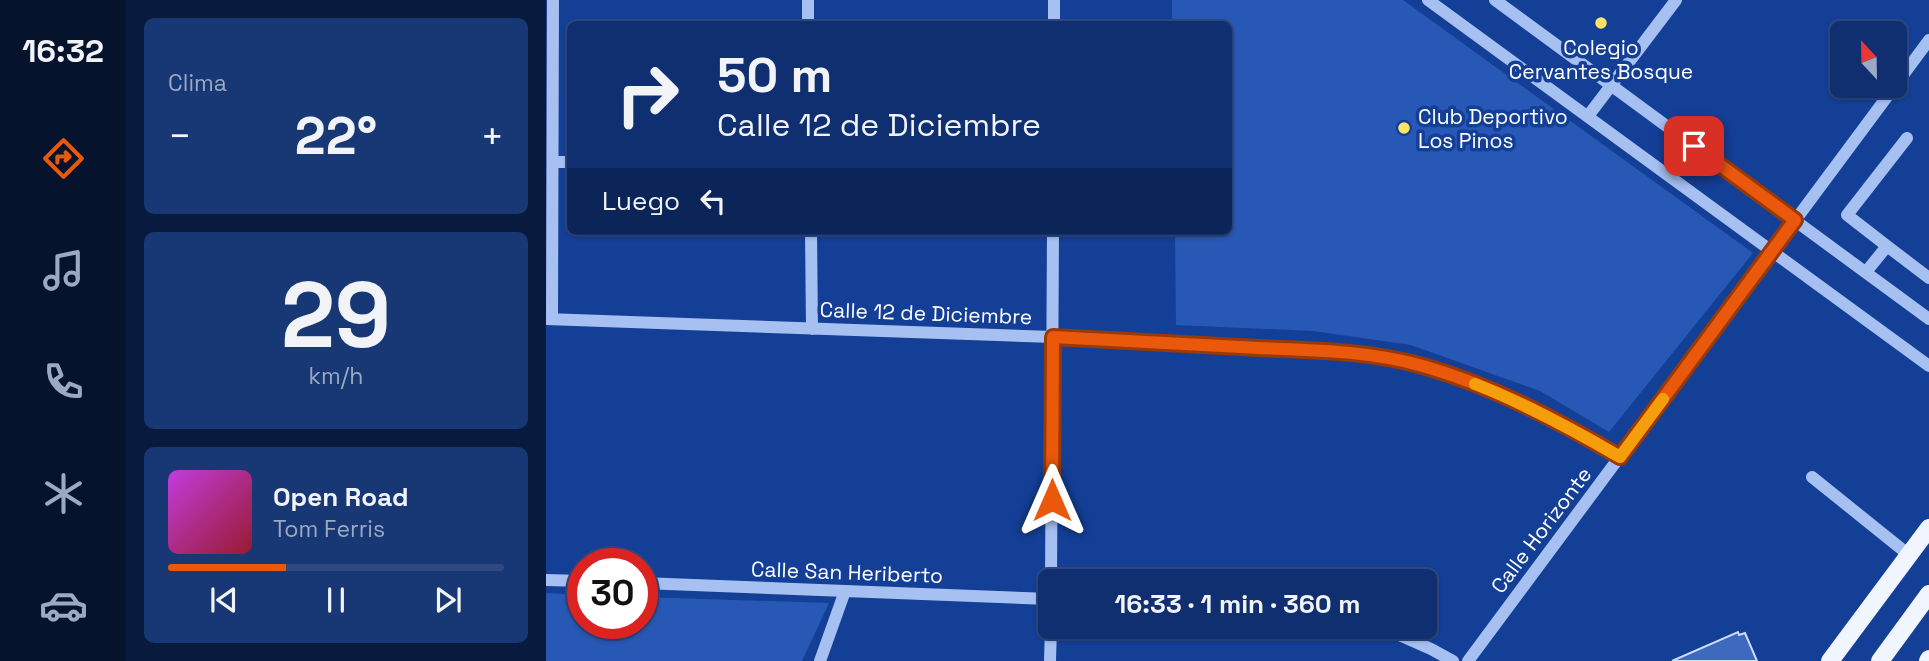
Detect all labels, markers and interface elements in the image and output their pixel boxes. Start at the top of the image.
marker: Colegio Cervantes Bosque [1593,15,1609,31]
north arrow [1830,21,1908,98]
map controls [1830,21,1907,98]
text: 16:32 [22,31,104,71]
place label: Colegio Cervantes Bosque [1509,34,1693,85]
text: 50 m [717,44,832,106]
icon: right [602,49,693,140]
text: Clima [168,68,227,98]
text: 22° [295,103,377,169]
place label: Club Deportivo Los Pinos [1418,103,1568,154]
text: Calle 12 de Diciembre [717,105,1041,145]
text: − [168,112,192,160]
text: + [480,112,504,160]
pin [1664,116,1724,176]
marker: Club Deportivo Los Pinos [1396,120,1412,136]
icon: arrive [1675,127,1713,165]
icon: directions [39,134,88,183]
icon: left [694,182,732,220]
text: Luego [602,184,680,218]
icon: music [39,246,88,295]
text: 29 [281,257,391,374]
street label: Calle 12 de Diciembre [819,296,1033,330]
icon: phone [39,357,88,406]
text: km/h [309,361,363,391]
street label: Calle Horizonte [1485,461,1597,599]
position arrow [1015,463,1089,537]
icon: climate [39,469,88,518]
text: Open Road [273,480,409,514]
text: Tom Ferris [273,514,385,544]
speed limit sign: 30 [567,548,658,639]
street label: Calle San Heriberto [750,555,944,589]
icon: car [39,581,88,630]
icon: previous [205,581,243,619]
icon: pause [317,581,355,619]
icon: next [429,581,467,619]
text: 16:33 · 1 min · 360 m [1115,587,1360,621]

